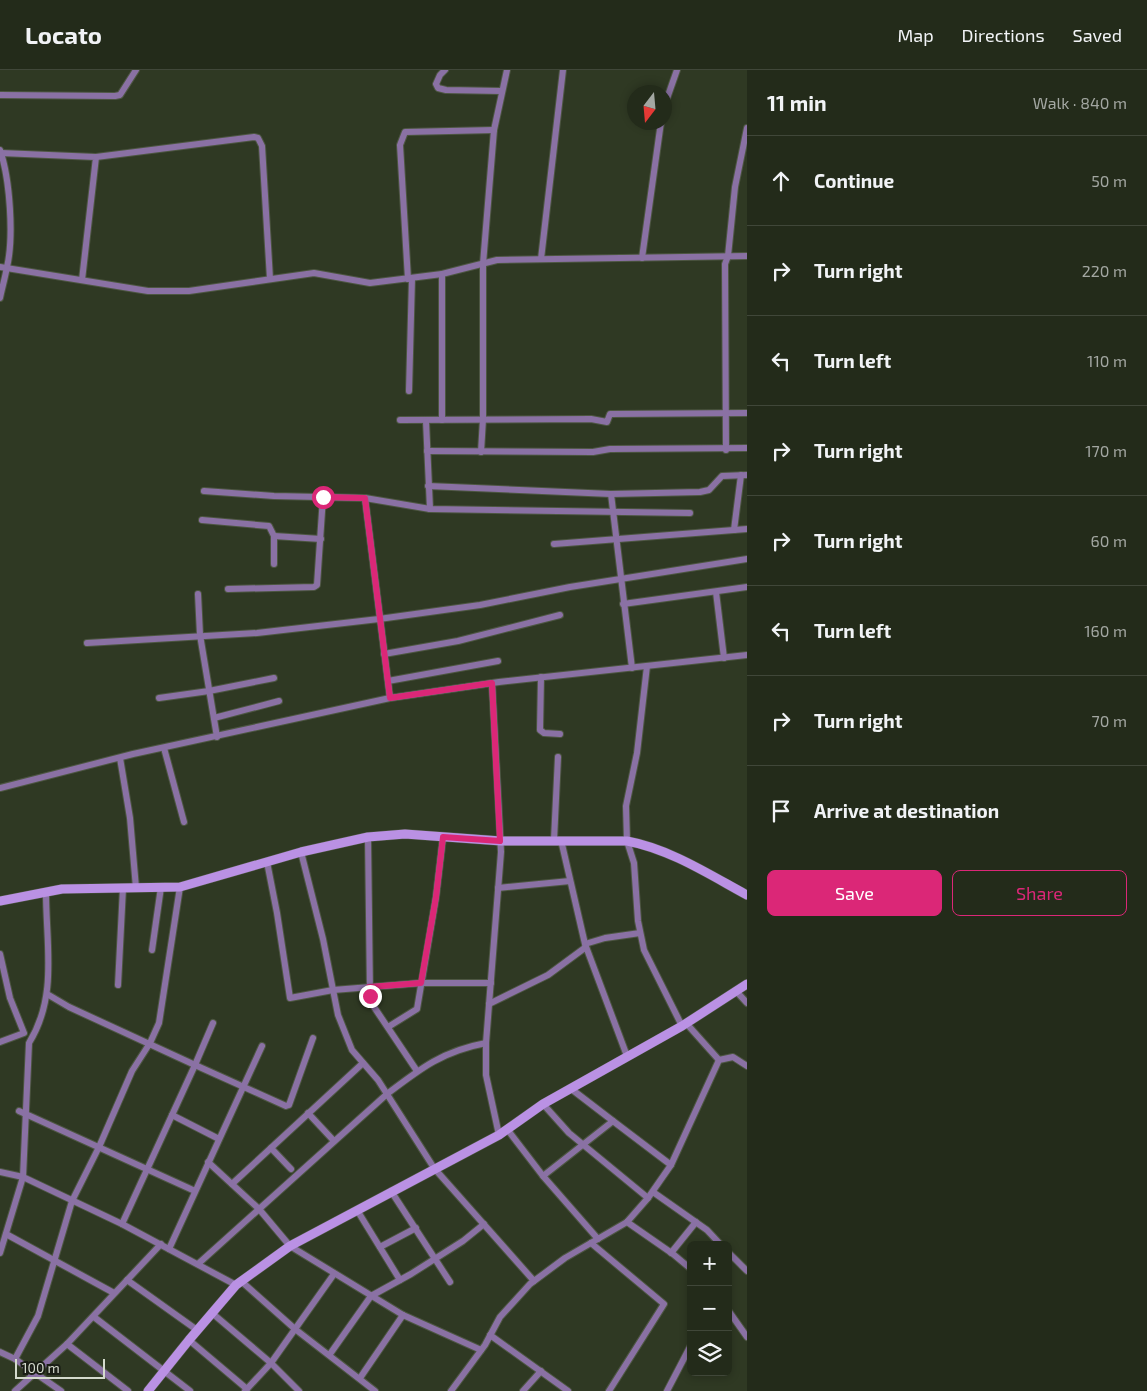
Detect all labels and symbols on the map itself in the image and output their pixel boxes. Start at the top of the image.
north arrow [627,85,672,130]
route start [312,486,335,509]
route end [359,985,382,1008]
scale bar [15,1356,105,1379]

